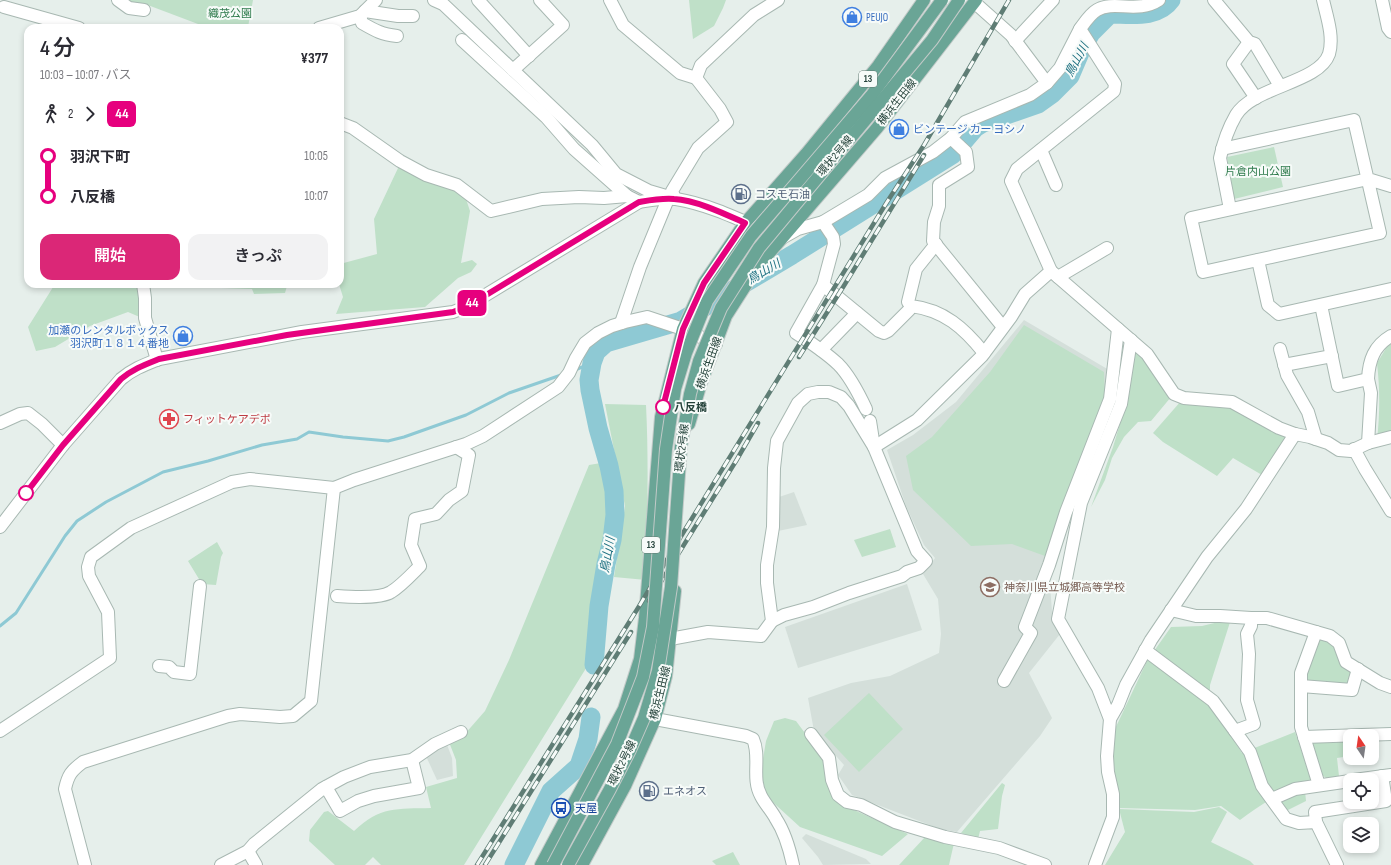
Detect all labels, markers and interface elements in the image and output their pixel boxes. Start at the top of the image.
shop icon: PEUJO [841,6,863,28]
park label: 織茂公園 [208,7,252,20]
place label: PEUJO [866,11,888,24]
text: 4 分 [40,35,75,62]
water label: 鳥山川 [1062,39,1093,79]
text: ¥377 [300,49,328,68]
text: 10:03 – 10:07 · バス [40,67,132,83]
road number: 13 [859,71,877,87]
street label: 横浜生田線 [875,76,919,128]
icon: walk [40,103,62,125]
icon: forward [79,103,101,125]
text: 44 [115,105,128,122]
text: 2 [68,106,73,122]
shop icon: ビンテージ カー ヨシノ [888,118,910,140]
place label: ビンテージ カー ヨシノ [913,123,1026,136]
street label: 環状2号線 [814,133,856,179]
text: 羽沢下町 [70,148,130,167]
text: 10:05 [304,148,328,164]
park label: 片倉内山公園 [1225,165,1291,178]
fuel station icon: コスモ石油 [730,183,752,205]
text: 八反橋 [70,188,115,207]
text: 10:07 [304,188,328,204]
place label: コスモ石油 [755,188,810,201]
button: 開始 [40,234,180,280]
button: きっぷ [188,234,328,280]
water label: 鳥山川 [745,255,785,288]
line badge: 44 [454,290,490,316]
text: 44 [465,294,479,311]
place label: 加瀬のレンタルボックス 羽沢町１８１４番地 [48,324,169,350]
shop icon: 加瀬のレンタルボックス 羽沢町１８１４番地 [172,325,194,347]
street label: 横浜生田線 [693,335,725,391]
marker: 八反橋 [655,399,671,415]
place label: 八反橋 [674,401,707,414]
pharmacy icon: フィットケアデポ [158,408,180,430]
place label: フィットケアデポ [183,413,271,426]
street label: 環状2号線 [673,423,691,473]
unlabelled marker [18,485,34,501]
water label: 鳥山川 [597,534,619,574]
road number: 13 [642,537,660,553]
school or university icon: 神奈川県立城郷高等学校 [979,576,1001,598]
place label: 神奈川県立城郷高等学校 [1004,581,1125,594]
street label: 横浜生田線 [647,665,673,721]
north arrow [1343,729,1379,765]
map controls [1343,729,1379,853]
street label: 環状2号線 [606,738,638,788]
button: locate [1343,773,1379,809]
fuel station icon: エネオス [638,780,660,802]
place label: エネオス [663,785,707,798]
bus stop icon: 天屋 [550,797,572,819]
place label: 天屋 [575,802,597,815]
button: layers [1343,817,1379,853]

